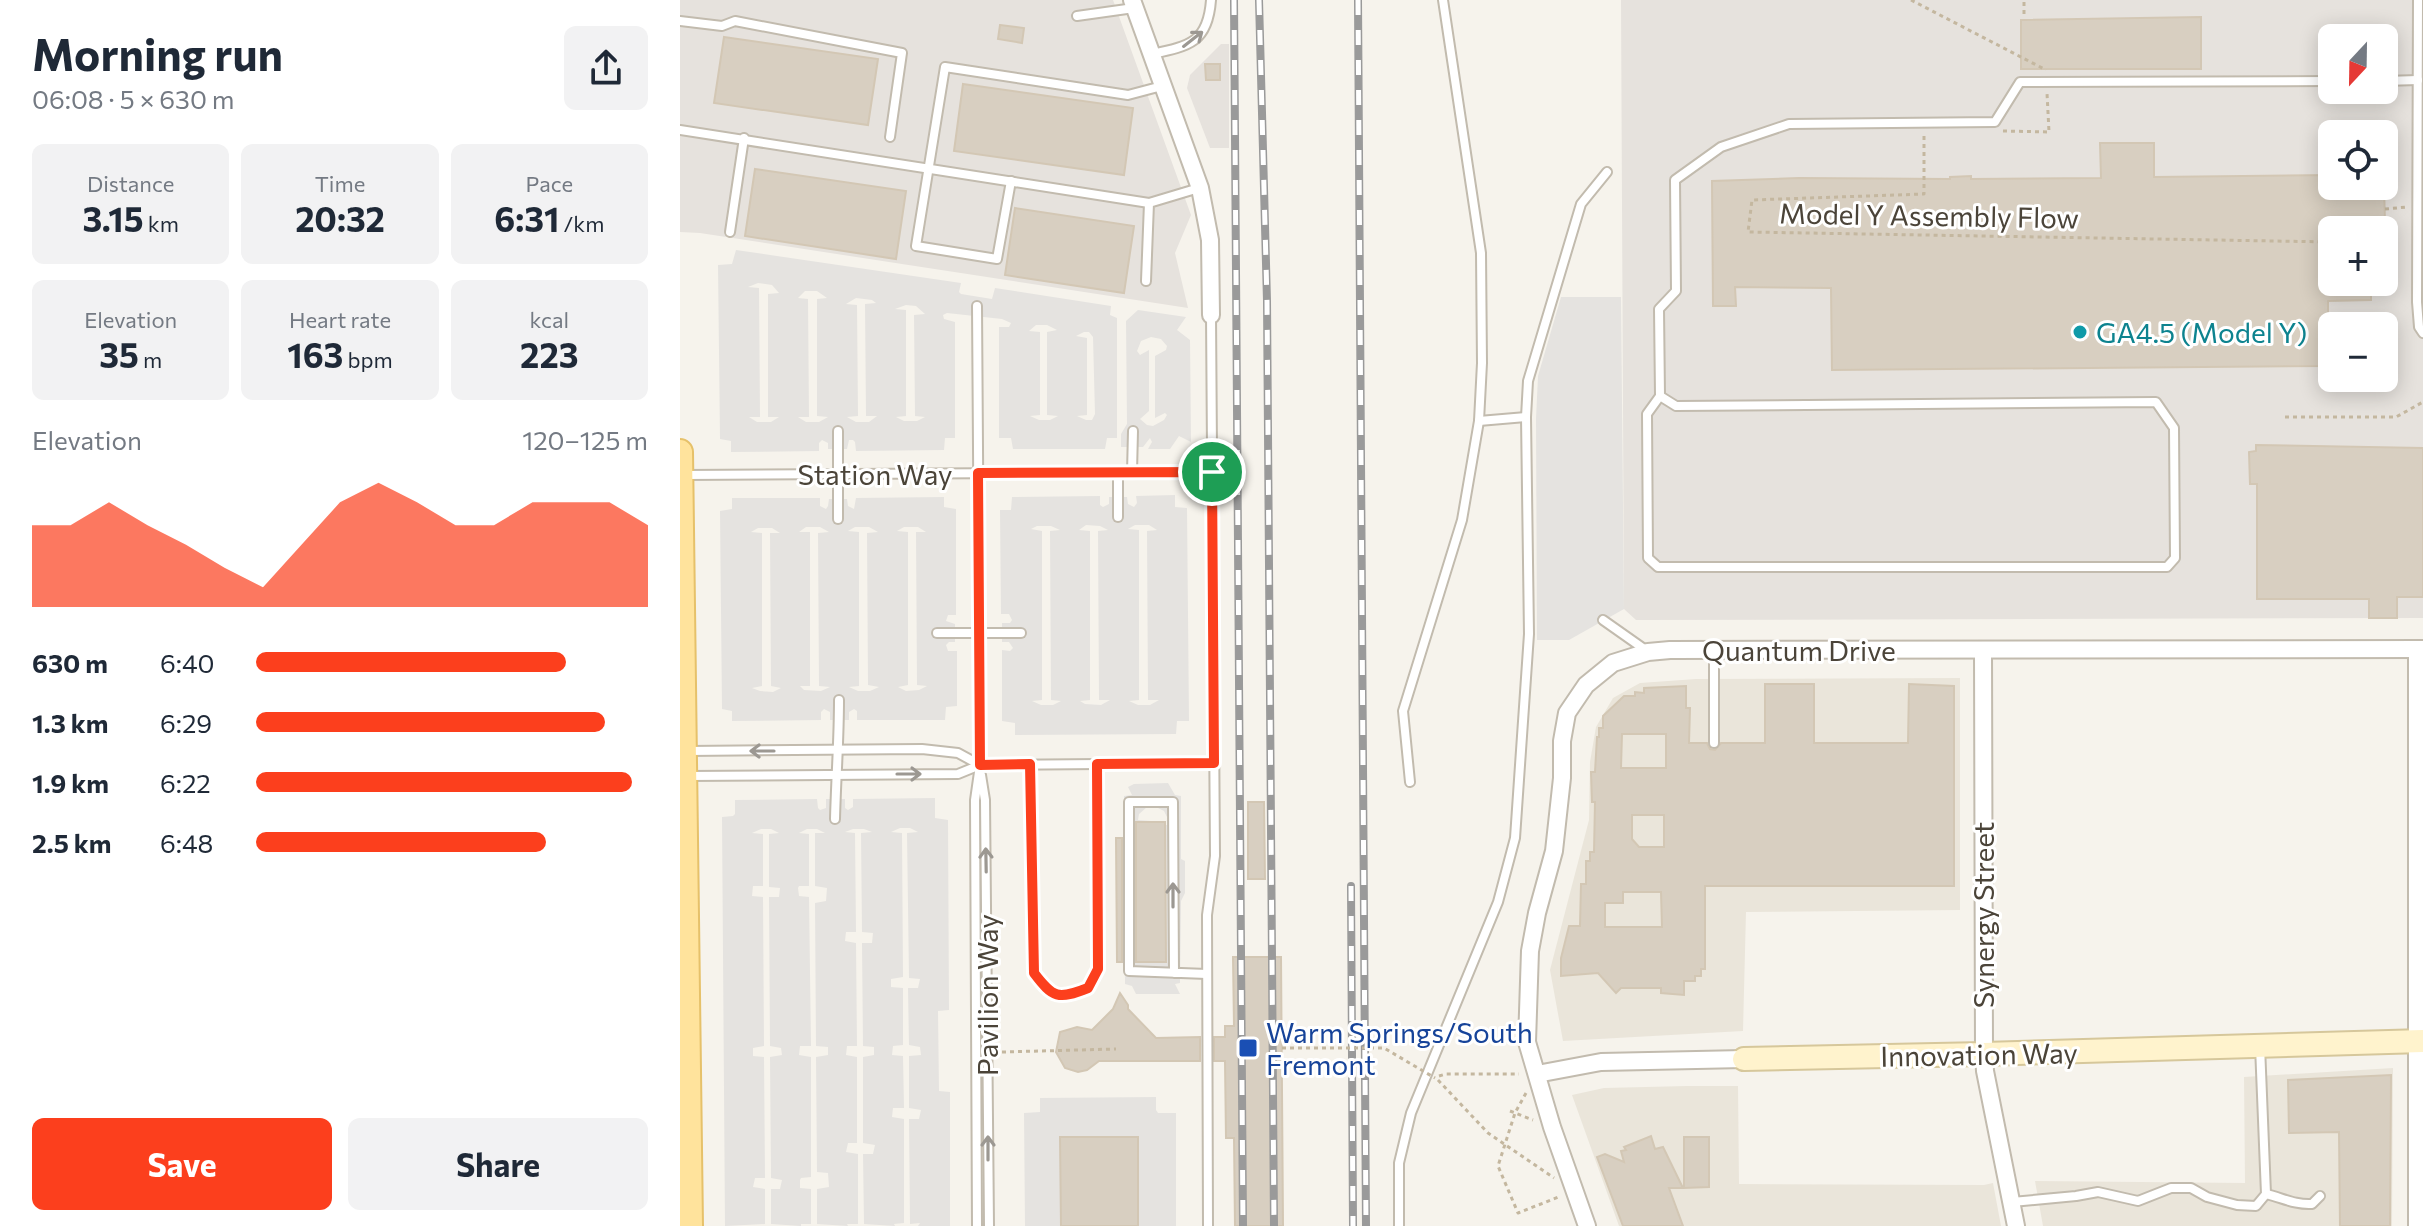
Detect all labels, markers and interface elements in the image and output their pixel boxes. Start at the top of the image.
north arrow [2318,24,2398,104]
map controls [2318,24,2398,392]
text: Morning run [32,26,283,80]
button: share [564,26,648,110]
one-way arrow [1183,30,1204,48]
text: 06:08 · 5 × 630 m [32,83,235,114]
button: locate [2318,120,2398,200]
text: Distance [87,170,174,197]
text: Time [315,170,365,197]
text: Pace [525,170,573,197]
street label: Model Y Assembly Flow [1779,195,2079,235]
text: 3.15 [82,197,144,239]
text: 20:32 [295,197,385,239]
text: 6:31 [494,197,559,239]
text: km [144,210,179,237]
text: /km [559,210,604,237]
button: + [2318,216,2398,296]
text: Elevation [84,306,177,333]
text: Heart rate [289,306,391,333]
text: kcal [530,306,569,333]
button: − [2318,312,2398,392]
place label: GA4.5 (Model Y) [2096,315,2307,349]
marker: GA4.5 (Model Y) [2071,323,2089,341]
text: 35 [99,333,139,375]
text: 163 [287,333,343,375]
text: 223 [520,333,579,375]
text: m [139,346,162,373]
text: bpm [343,346,393,373]
text: Elevation [32,424,142,455]
text: 120–125 m [522,424,648,455]
pin [1178,438,1246,506]
icon: arrive [1190,450,1234,494]
street label: Station Way [798,457,952,491]
street label: Quantum Drive [1702,633,1896,667]
text: 630 m [32,647,108,678]
text: 6:40 [160,647,214,678]
text: 1.3 km [32,707,108,738]
text: 6:29 [160,707,212,738]
one-way arrow [749,743,776,758]
one-way arrow [895,766,922,782]
text: 1.9 km [32,767,109,798]
text: 6:22 [160,767,211,798]
street label: Synergy Street [1966,822,2000,1008]
text: 2.5 km [32,827,111,858]
text: 6:48 [160,827,213,858]
one-way arrow [978,847,994,874]
one-way arrow [1166,882,1181,909]
street label: Pavilion Way [970,914,1004,1076]
place label: Warm Springs/South Fremont [1266,1015,1533,1081]
street label: Innovation Way [1880,1035,2078,1073]
marker: Warm Springs/South Fremont [1237,1037,1259,1059]
button: Save [32,1118,332,1210]
button: Share [348,1118,648,1210]
one-way arrow [980,1135,996,1162]

